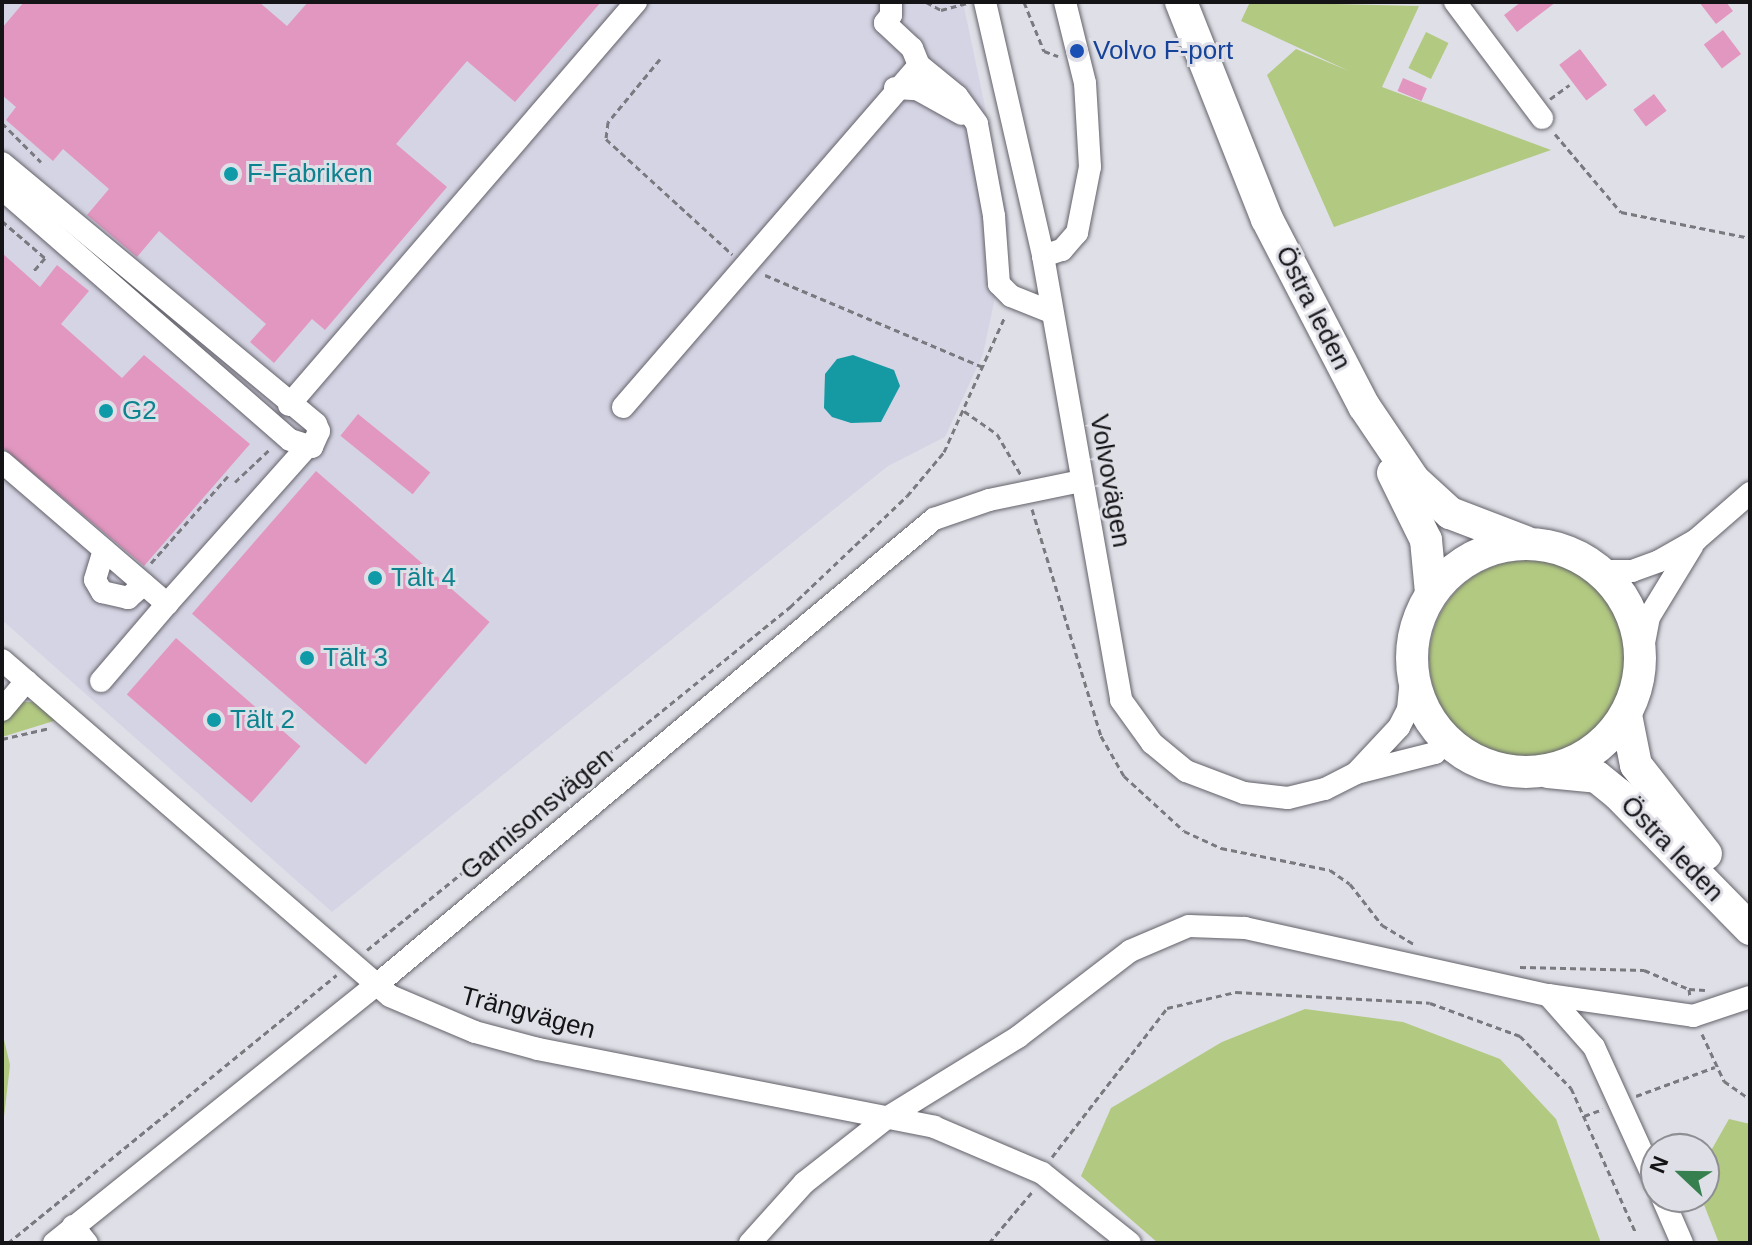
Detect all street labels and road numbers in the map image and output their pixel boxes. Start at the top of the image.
street label: Östra leden [1269,241,1357,375]
street label: Volvovägen [1083,412,1137,550]
street label: Garnisonsvägen [454,741,620,887]
street label: Östra leden [1614,790,1730,908]
street label: Trängvägen [457,980,599,1046]

